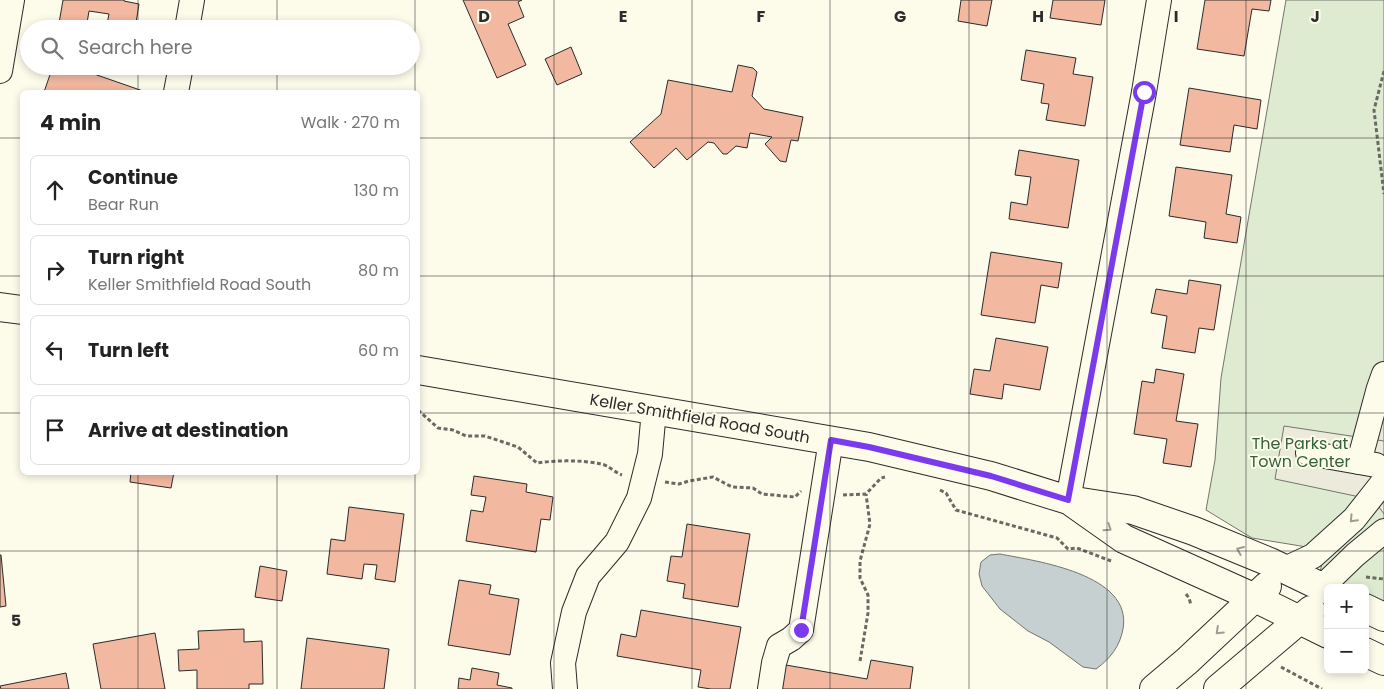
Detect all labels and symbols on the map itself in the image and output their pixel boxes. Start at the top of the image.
text: D [478,5,490,28]
text: E [619,5,627,28]
text: F [757,5,766,28]
text: G [894,5,906,28]
text: H [1032,5,1044,28]
text: I [1174,5,1178,28]
text: J [1310,5,1320,28]
route start [1133,81,1156,104]
street label: Keller Smithfield Road South [588,388,812,449]
park label: The Parks at Town Center [1250,432,1350,473]
one-way arrow [1350,513,1359,522]
one-way arrow [1102,522,1112,531]
one-way arrow [1236,545,1245,556]
text: 5 [11,609,21,632]
route end [790,619,813,642]
one-way arrow [1216,625,1225,634]

